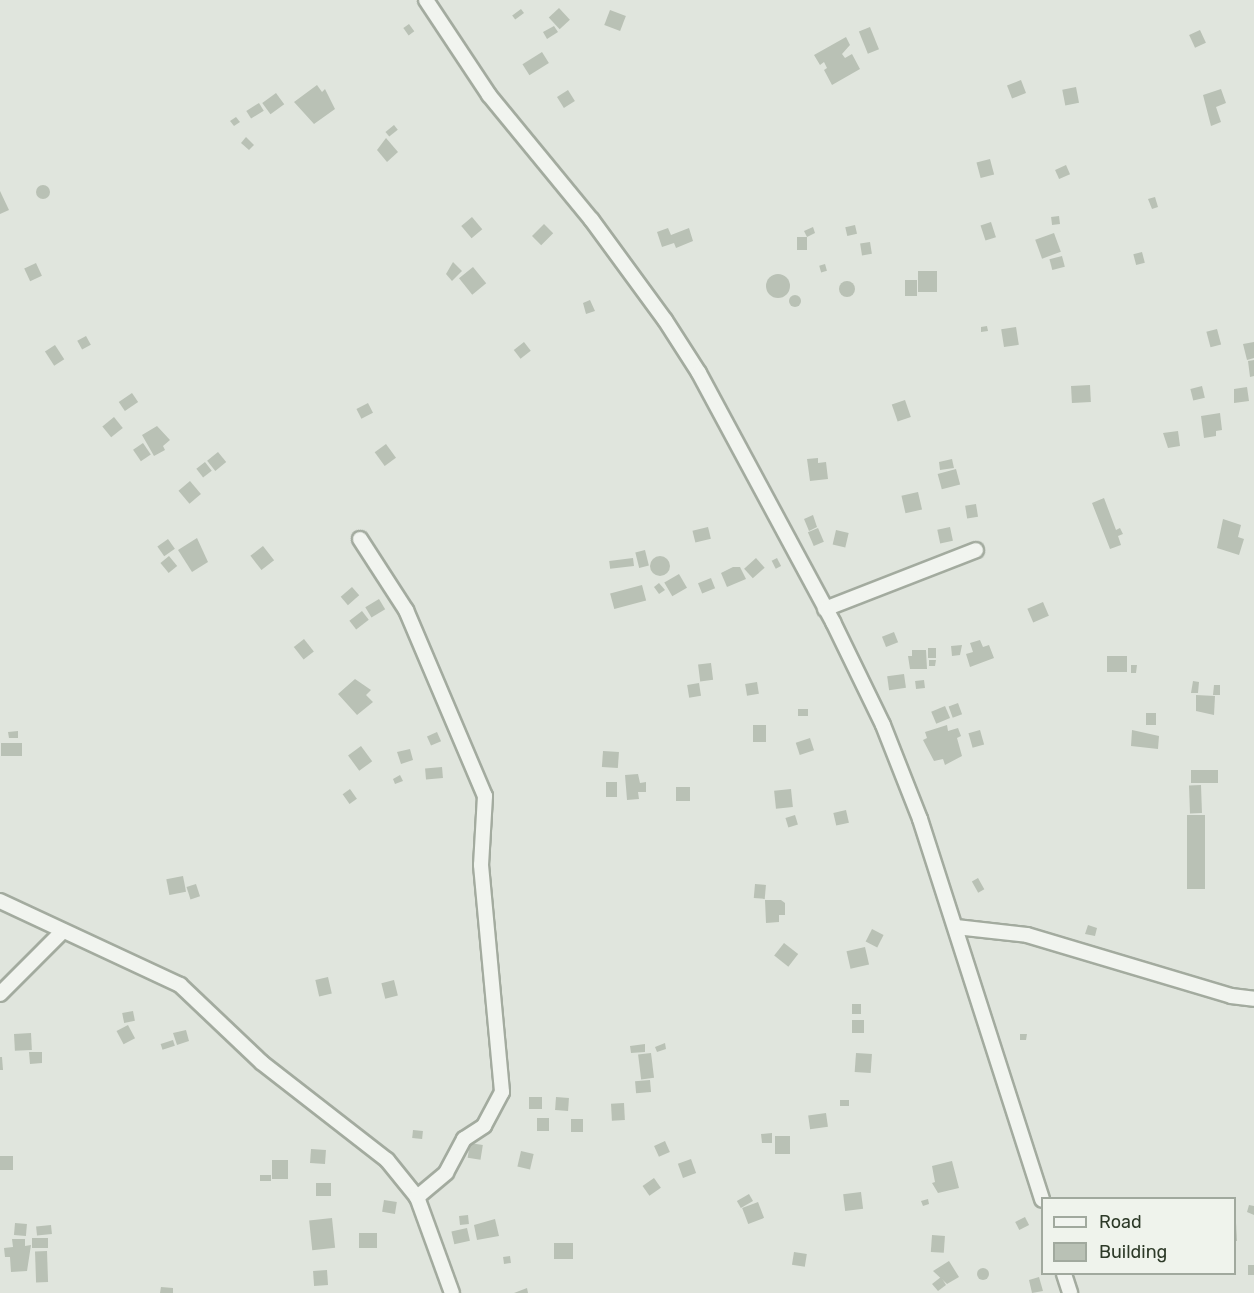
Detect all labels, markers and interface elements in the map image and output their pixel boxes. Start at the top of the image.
legend [1041,1197,1236,1275]
text: Road [1099,1211,1142,1233]
text: Building [1099,1241,1167,1263]

